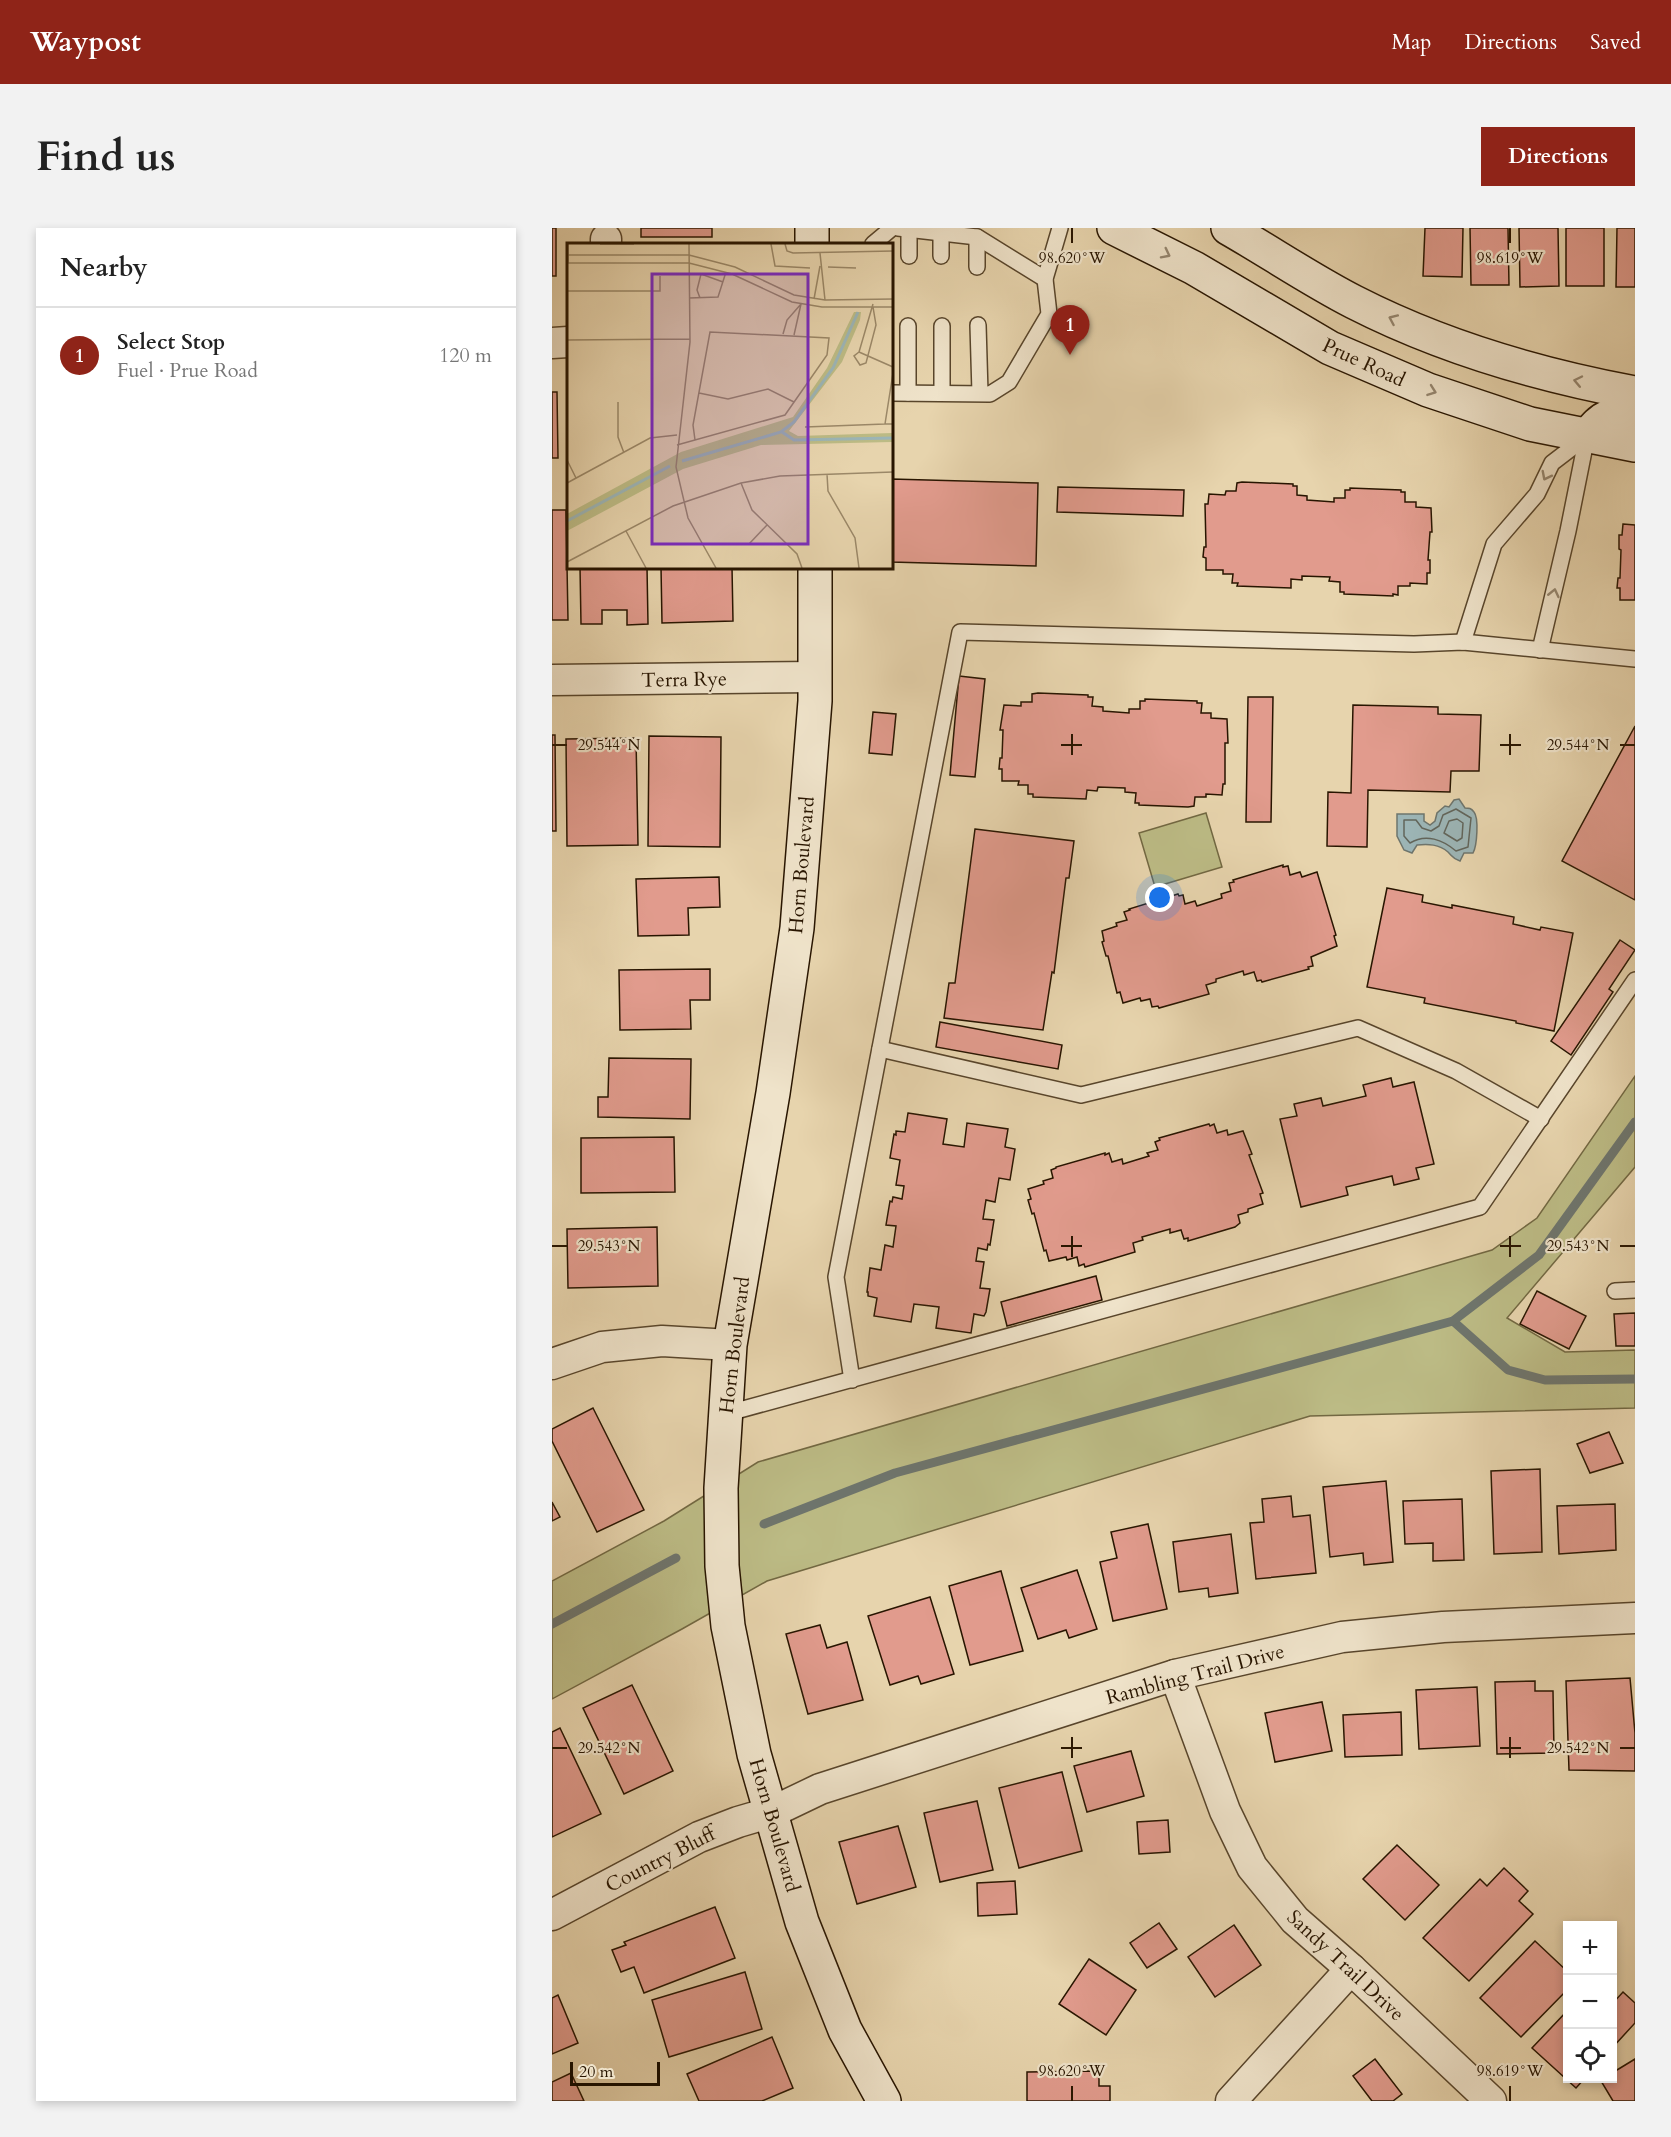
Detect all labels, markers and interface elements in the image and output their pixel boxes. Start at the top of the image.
text: Waypost [30,23,141,61]
text: Map [1391,28,1431,57]
text: Directions [1464,28,1557,57]
text: Saved [1590,28,1641,57]
button: Directions [1481,127,1635,186]
text: Find us [36,128,176,185]
inset map [567,243,892,568]
one-way arrow [1160,247,1171,259]
text: 98.620°W [1039,248,1106,268]
text: 98.619°W [1477,248,1544,268]
text: Nearby [60,250,148,285]
pin: 1 [1050,306,1090,355]
one-way arrow [1389,314,1400,326]
text: Select Stop [117,327,225,357]
street label: Prue Road [1318,332,1410,394]
text: 1 [74,342,85,369]
text: 120 m [439,342,492,369]
text: Fuel · Prue Road [117,357,258,384]
one-way arrow [1573,375,1583,388]
one-way arrow [1426,384,1437,397]
one-way arrow [1542,469,1553,480]
one-way arrow [1546,589,1559,599]
street label: Terra Rye [641,665,727,694]
text: 29.544°N [578,735,641,755]
text: 29.544°N [1547,735,1610,755]
street label: Horn Boulevard [782,795,821,935]
your location [1145,883,1174,912]
text: 29.543°N [578,1236,641,1256]
text: 29.543°N [1547,1236,1610,1256]
street label: Horn Boulevard [713,1275,756,1415]
street label: Rambling Trail Drive [1103,1638,1287,1711]
text: 29.542°N [578,1738,641,1758]
text: 29.542°N [1547,1738,1610,1758]
street label: Horn Boulevard [743,1755,807,1895]
street label: Country Bluff [601,1819,722,1899]
street label: Sandy Trail Drive [1281,1904,1410,2027]
map controls [1563,1921,1617,2083]
button: + [1563,1921,1617,1975]
button: − [1563,1975,1617,2029]
button: locate [1563,2029,1617,2083]
scale bar [570,2059,660,2086]
text: 20 m [579,2061,613,2083]
text: 98.620°W [1039,2061,1106,2081]
text: 98.619°W [1477,2061,1544,2081]

